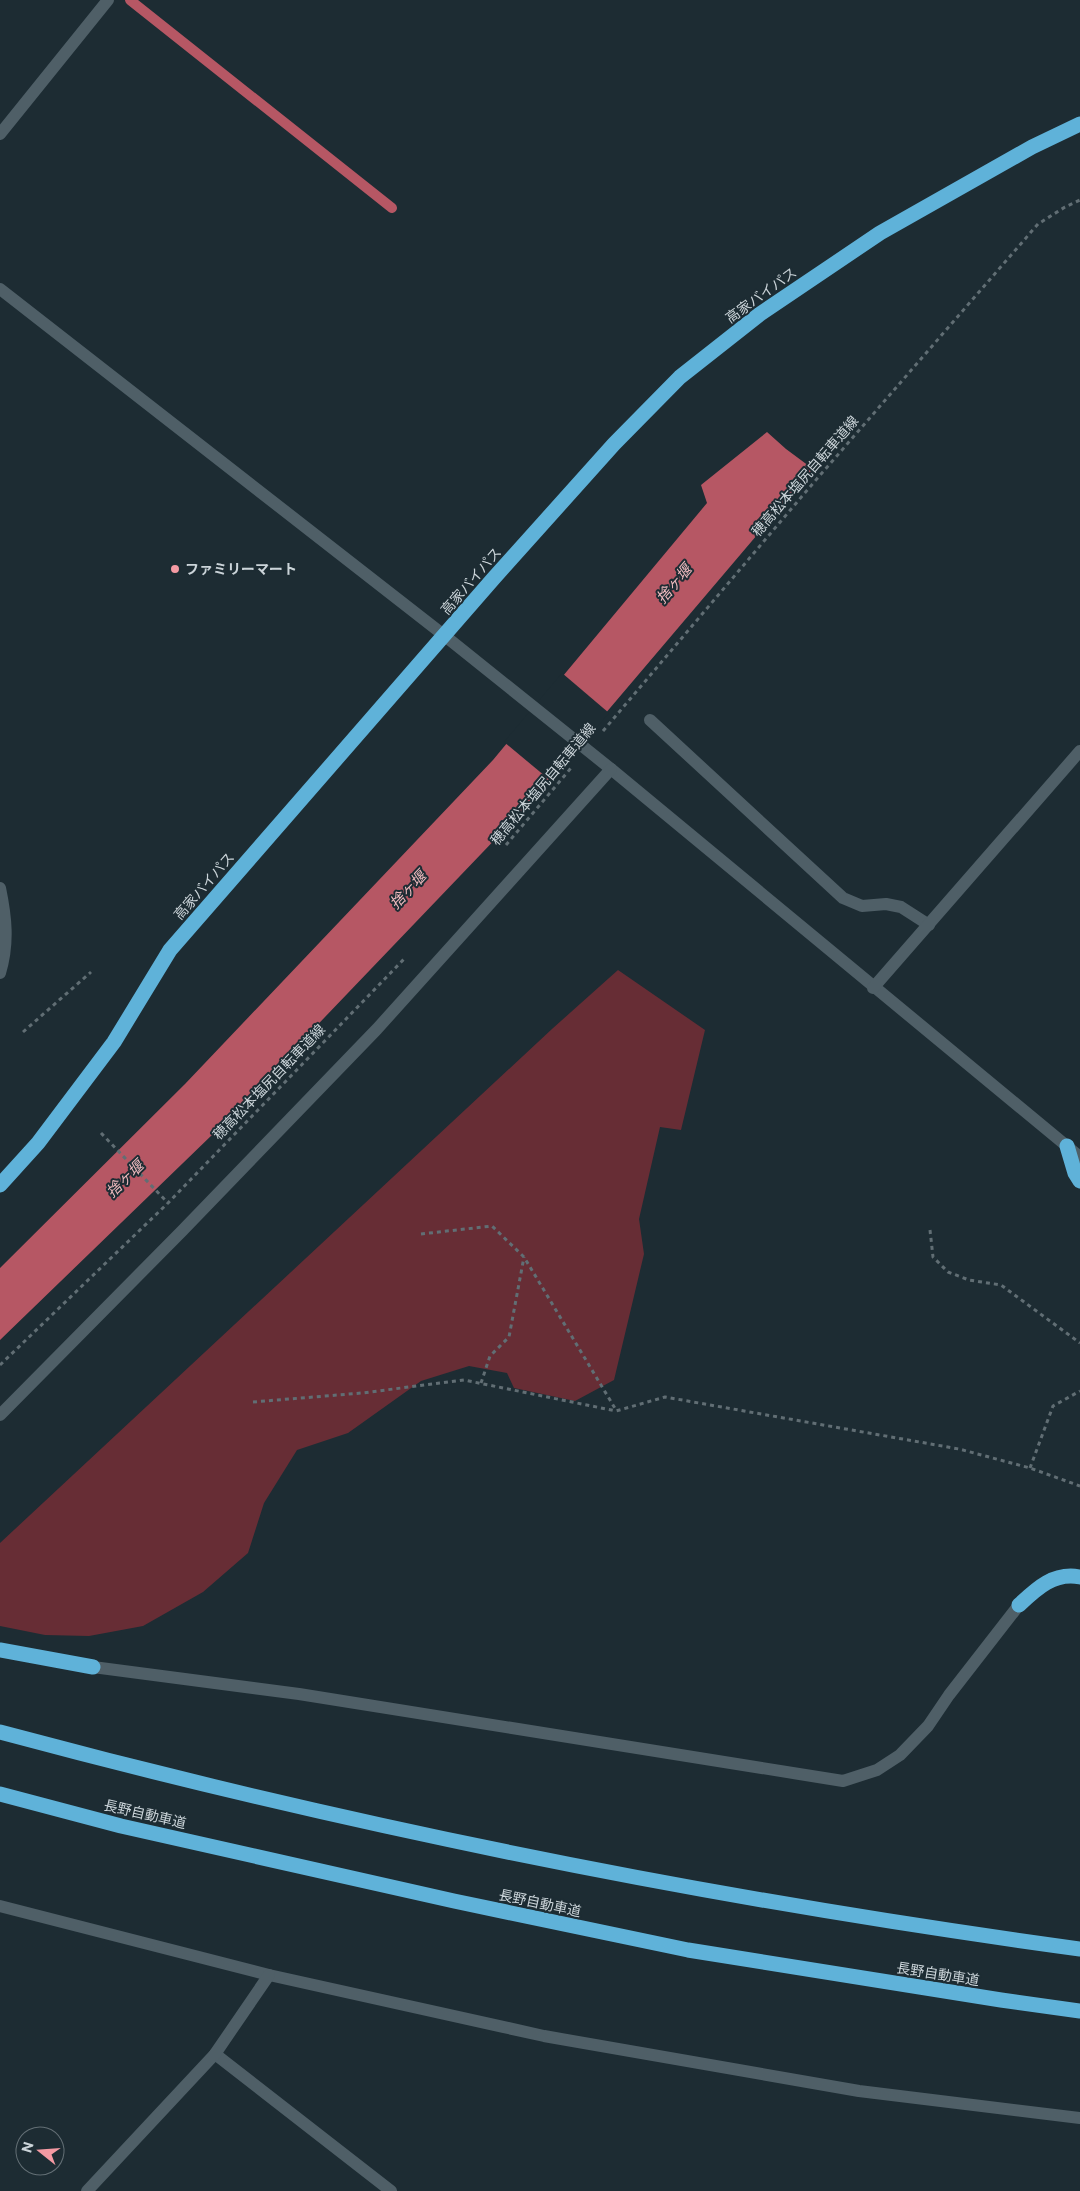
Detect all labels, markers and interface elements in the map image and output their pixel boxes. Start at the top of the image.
street label: 高家バイパス [722,263,800,326]
street label: 穂高松本塩尻自転車道線 [748,412,862,539]
street label: 高家バイパス [437,543,505,618]
water label: 捨ヶ堰 [652,558,697,606]
place label: ファミリーマート [185,560,297,577]
marker: ファミリーマート [169,563,181,575]
street label: 穂高松本塩尻自転車道線 [487,719,599,848]
street label: 高家バイパス [170,848,238,923]
water label: 捨ヶ堰 [385,865,431,912]
street label: 穂高松本塩尻自転車道線 [209,1020,328,1143]
water label: 捨ヶ堰 [102,1154,149,1200]
street label: 長野自動車道 [102,1796,188,1831]
street label: 長野自動車道 [497,1885,583,1920]
street label: 長野自動車道 [895,1959,981,1988]
north arrow [15,2126,65,2176]
text: N [17,2140,37,2155]

